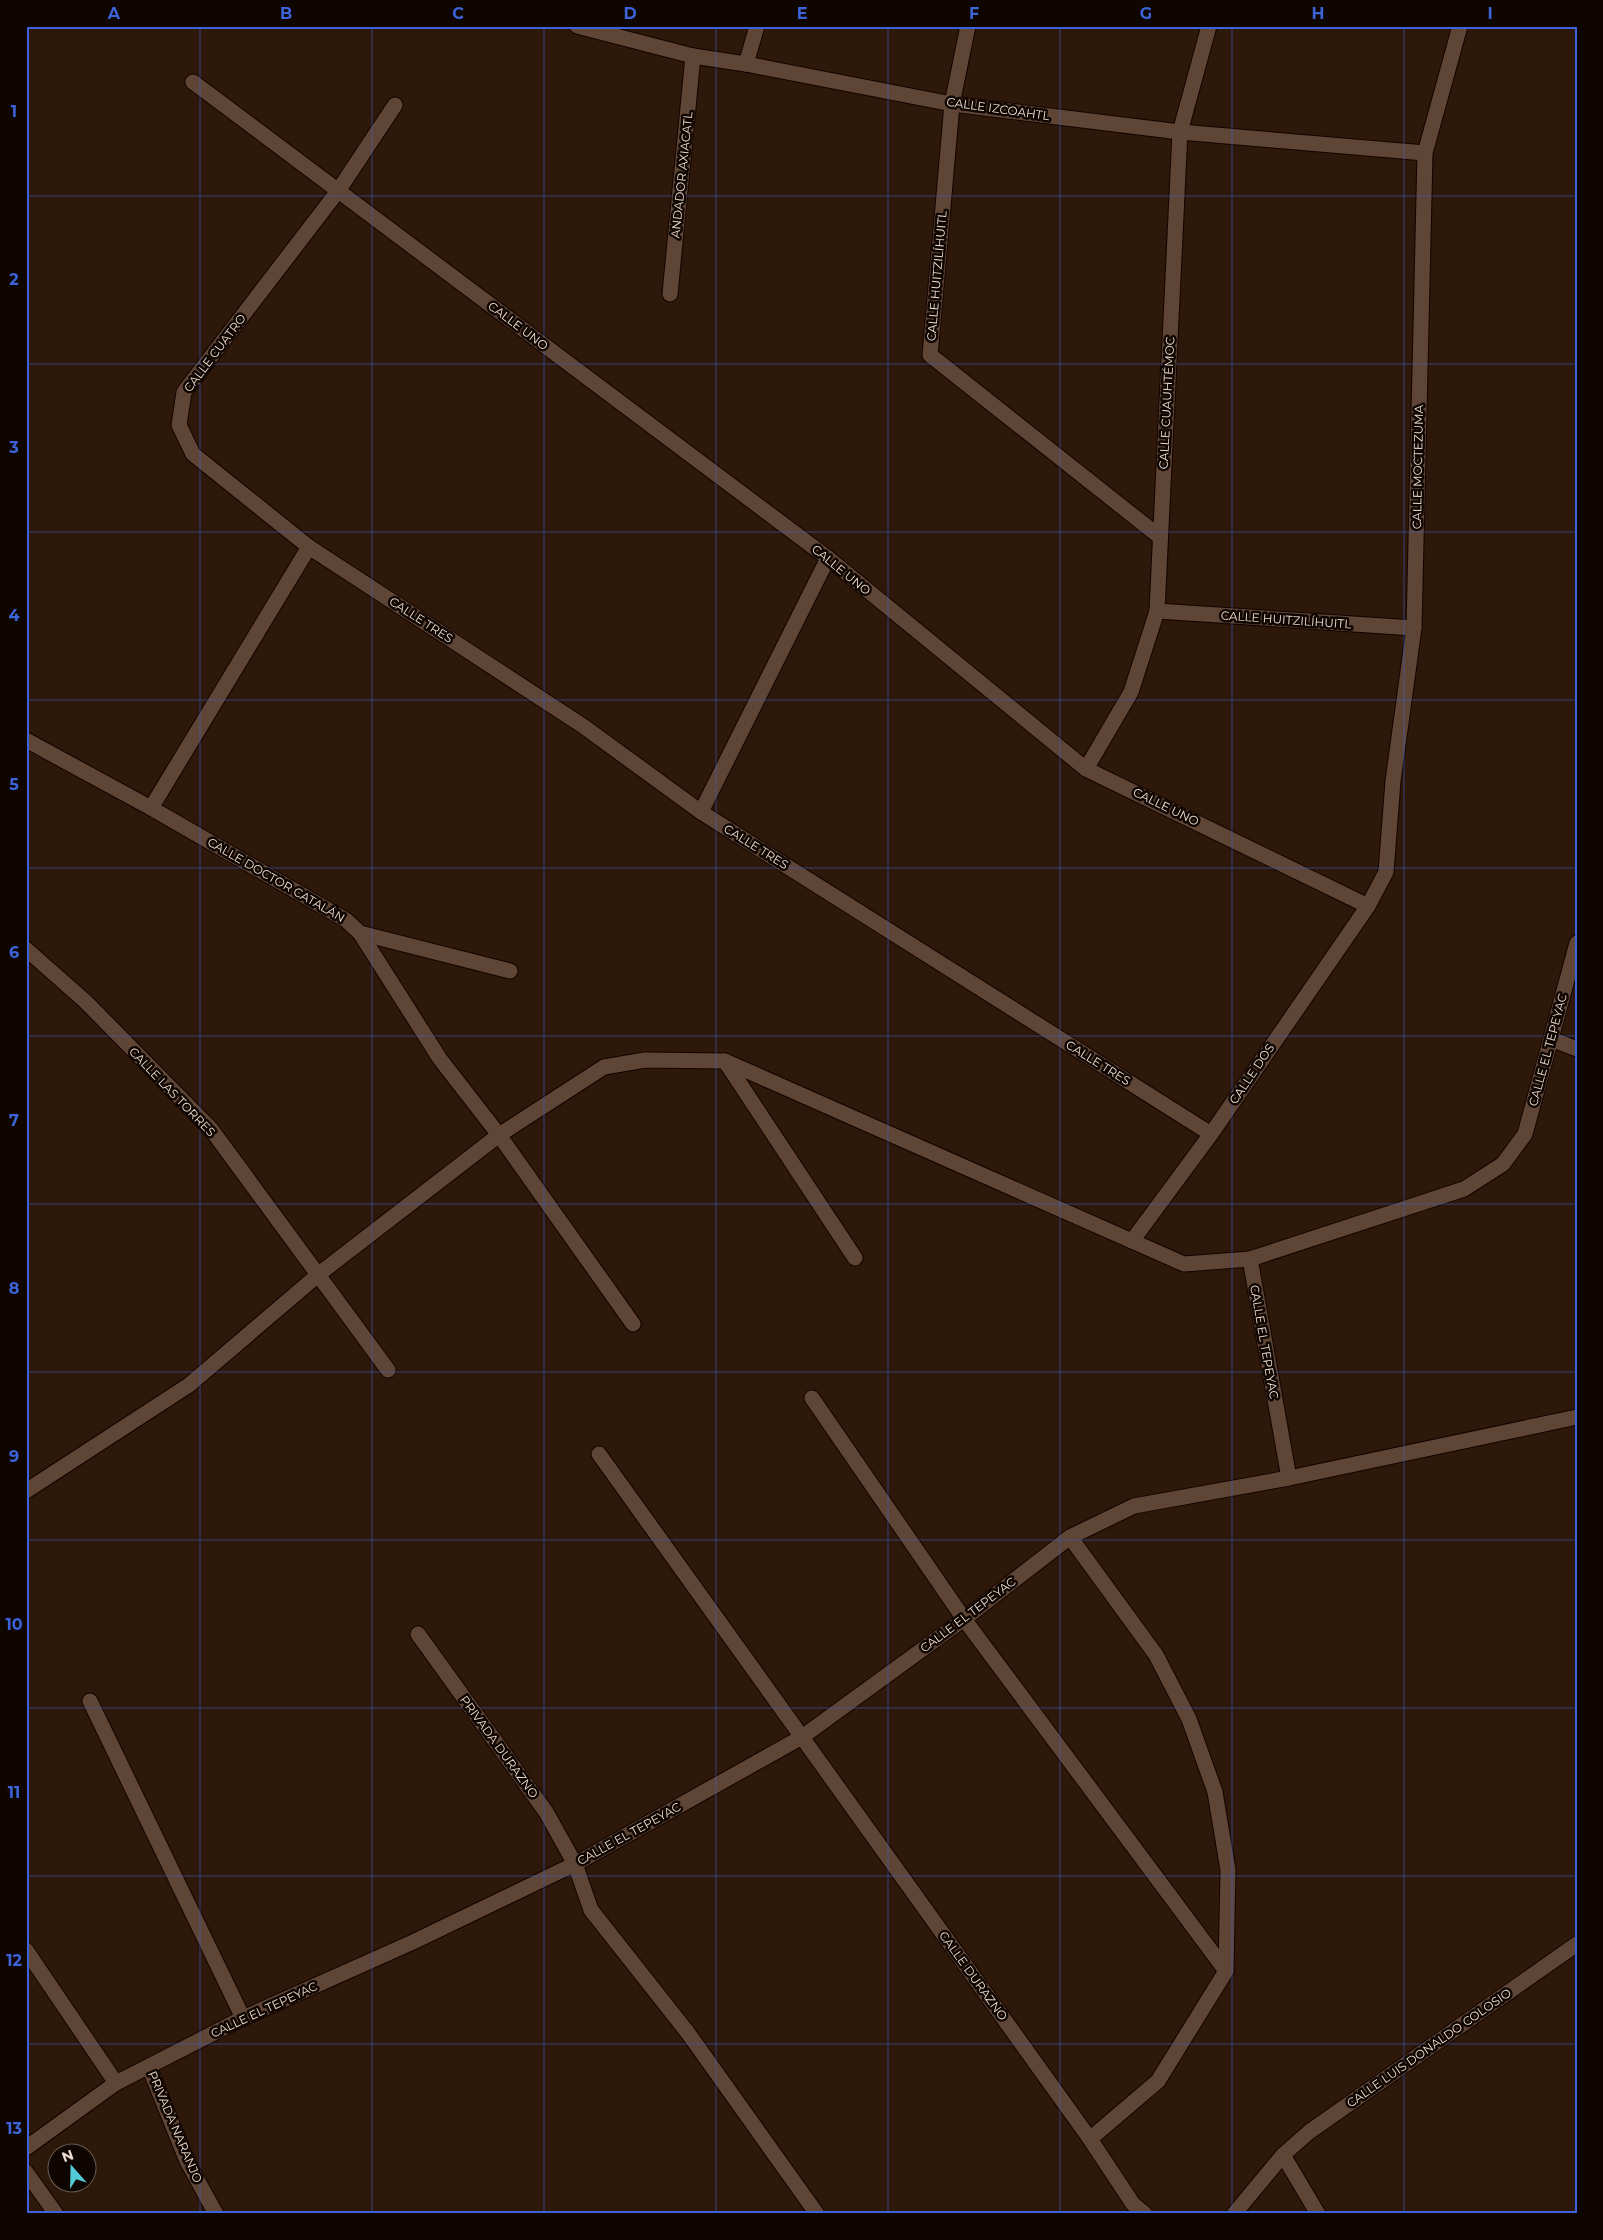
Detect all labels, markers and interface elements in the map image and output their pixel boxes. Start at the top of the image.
text: A [107,4,121,23]
text: B [280,4,292,23]
text: C [452,4,464,23]
text: D [623,4,637,23]
text: E [797,4,807,23]
text: F [969,4,979,23]
text: G [1140,4,1152,23]
text: H [1312,4,1324,23]
text: I [1487,4,1493,23]
street label: CALLE IZCOAHTL [946,94,1051,123]
text: 1 [11,102,17,121]
street label: ANDADOR AXIACATL [667,111,696,239]
street label: CALLE HUITZILÍHUITL [923,210,950,342]
text: 2 [9,270,19,289]
street label: CALLE UNO [485,298,551,353]
street label: CALLE CUATRO [180,311,249,395]
street label: CALLE CUAUHTÉMOC [1156,336,1177,470]
street label: CALLE MOCTEZUMA [1409,404,1426,529]
text: 3 [8,438,19,457]
street label: CALLE UNO [809,541,874,598]
street label: CALLE TRES [386,593,456,646]
text: 4 [8,606,20,625]
street label: CALLE HUITZILÍHUITL [1220,607,1352,632]
text: 5 [9,775,19,794]
street label: CALLE UNO [1131,784,1202,829]
street label: CALLE TRES [721,821,791,872]
street label: CALLE DOCTOR CATALÁN [205,834,348,925]
text: 6 [9,943,19,962]
street label: CALLE EL TEPEYAC [1525,992,1570,1108]
street label: CALLE TRES [1063,1037,1133,1088]
street label: CALLE DOS [1226,1041,1277,1107]
street label: CALLE LAS TORRES [126,1044,219,1139]
text: 7 [9,1111,19,1130]
text: 8 [9,1279,19,1298]
street label: CALLE EL TEPEYAC [1247,1284,1282,1401]
text: 9 [9,1447,19,1466]
street label: CALLE EL TEPEYAC [917,1573,1019,1655]
text: 10 [5,1615,23,1634]
street label: PRIVADA DURAZNO [457,1693,542,1801]
text: 11 [8,1783,20,1802]
street label: CALLE EL TEPEYAC [574,1799,683,1868]
street label: CALLE DURAZNO [936,1928,1011,2023]
text: 12 [6,1951,22,1970]
street label: CALLE EL TEPEYAC [208,1978,320,2041]
street label: CALLE LUIS DONALDO COLOSIO [1344,1985,1514,2110]
street label: PRIVADA NARANJO [145,2069,206,2185]
text: 13 [6,2119,22,2138]
north arrow [48,2142,98,2192]
text: N [59,2145,76,2166]

